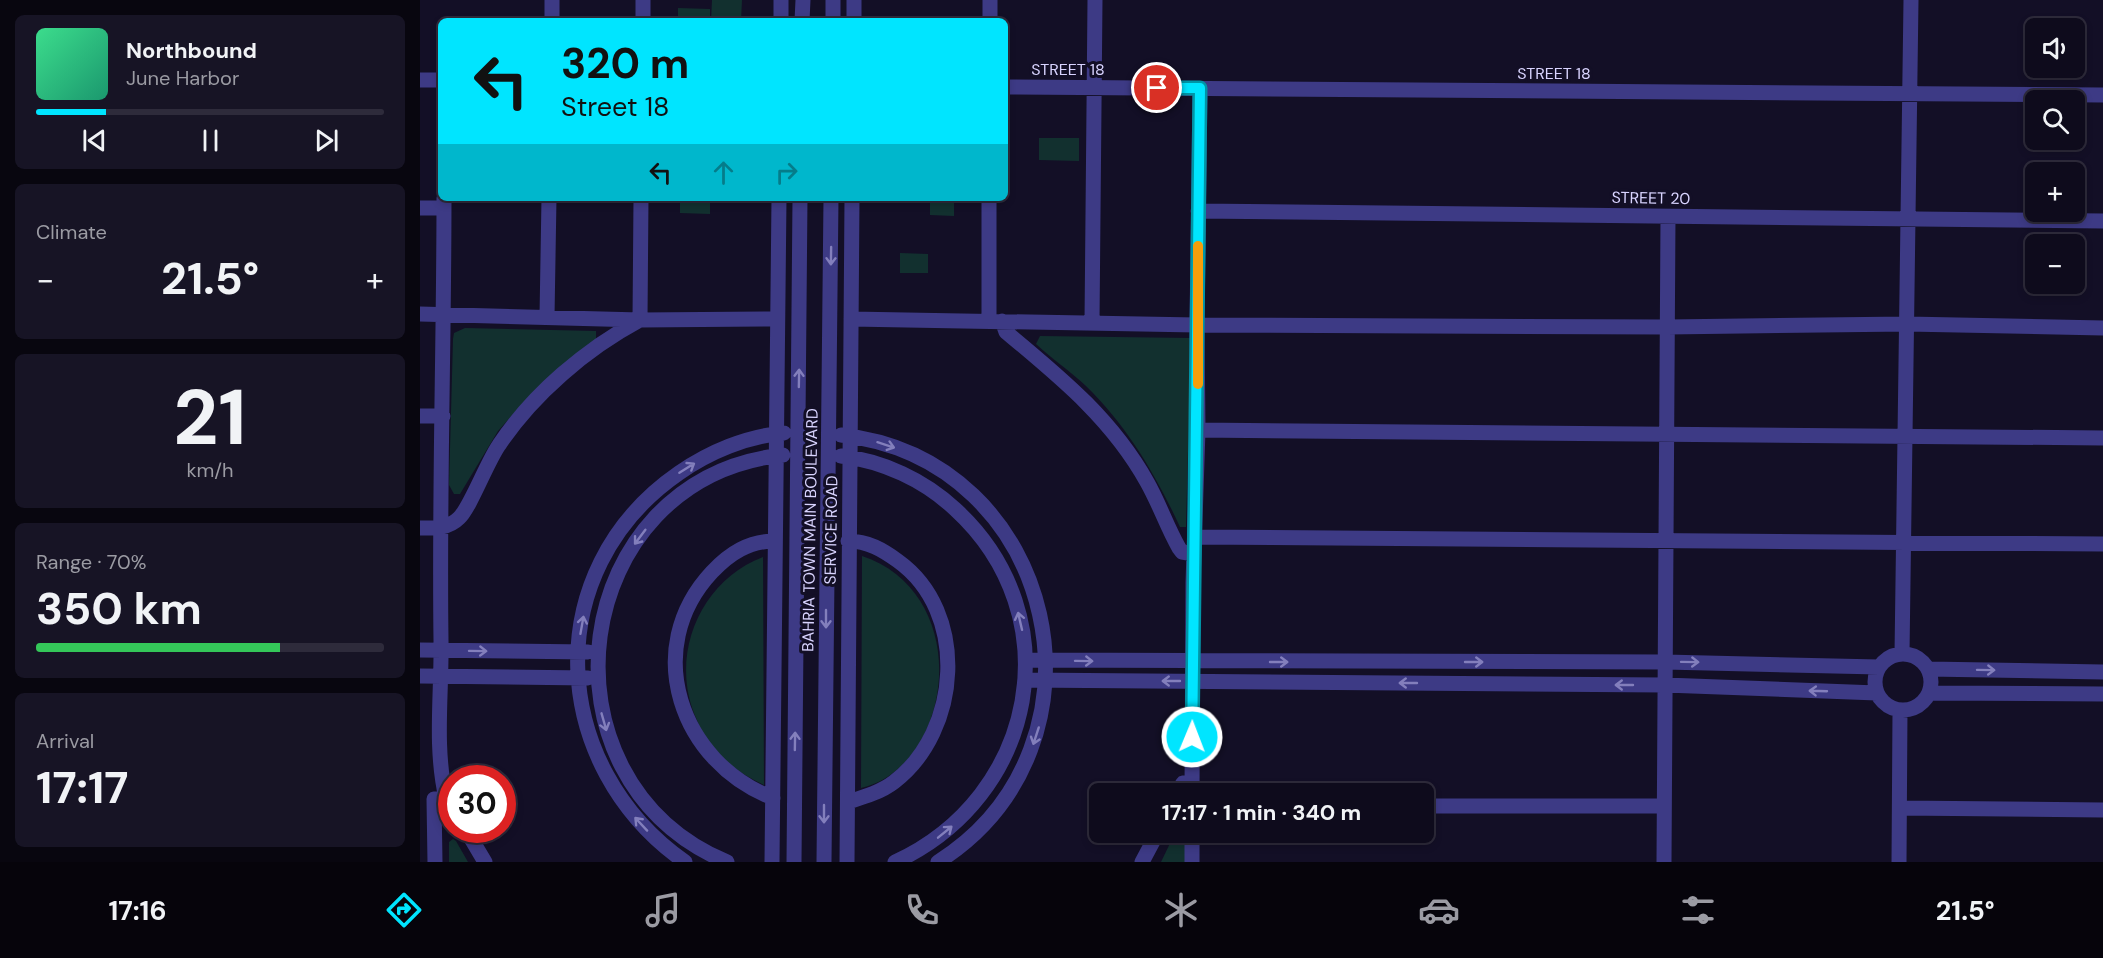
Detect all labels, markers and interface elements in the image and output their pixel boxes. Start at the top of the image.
map controls [2025,18,2085,294]
button: sound [2025,18,2085,78]
text: Northbound [126,36,257,65]
text: 320 m [561,36,689,91]
icon: left [462,42,540,120]
street label: STREET 18 [1031,59,1105,80]
pin [1131,62,1182,113]
street label: STREET 18 [1517,63,1591,84]
text: June Harbor [126,65,239,91]
icon: arrive [1140,71,1173,104]
text: Street 18 [561,89,670,124]
button: search [2025,90,2085,150]
icon: previous [78,124,111,157]
icon: pause [194,124,227,157]
icon: next [310,124,343,157]
icon: left [644,156,677,189]
icon: ahead [707,156,740,189]
icon: right [770,156,803,189]
button: + [2025,162,2085,222]
street label: STREET 20 [1611,187,1691,209]
text: Climate [36,219,107,245]
button: − [2025,234,2085,294]
one-way arrow [825,246,837,266]
text: 21.5° [161,249,259,308]
text: − [36,258,54,301]
text: + [366,258,384,301]
text: 21 [173,367,247,468]
one-way arrow [793,368,805,388]
street label: BAHRIA TOWN MAIN BOULEVARD [797,408,823,652]
one-way arrow [877,440,896,451]
text: km/h [186,457,234,483]
one-way arrow [678,462,695,474]
street label: SERVICE ROAD [820,475,842,585]
one-way arrow [634,529,647,545]
text: Range · 70% [36,549,146,575]
text: 350 km [36,579,202,638]
one-way arrow [820,609,832,629]
one-way arrow [1014,611,1026,630]
one-way arrow [576,615,587,635]
one-way arrow [468,645,488,657]
one-way arrow [1074,655,1094,667]
one-way arrow [1269,656,1289,668]
one-way arrow [1464,656,1484,668]
one-way arrow [1680,657,1700,668]
one-way arrow [1976,664,1996,676]
one-way arrow [1161,675,1181,687]
one-way arrow [1398,677,1418,689]
one-way arrow [1614,679,1634,691]
one-way arrow [1809,685,1829,697]
position arrow [1160,705,1224,769]
one-way arrow [599,712,610,731]
one-way arrow [1030,726,1041,745]
text: Arrival [36,728,94,754]
one-way arrow [789,731,801,751]
text: 17:17 [36,758,129,817]
speed limit sign: 30 [438,765,516,843]
text: 17:17 · 1 min · 340 m [1162,798,1361,827]
one-way arrow [819,804,830,824]
one-way arrow [634,817,648,832]
one-way arrow [937,826,953,839]
icon: directions [383,889,425,931]
icon: music [642,889,684,931]
icon: phone [901,889,943,931]
icon: climate [1160,889,1202,931]
icon: car [1418,889,1460,931]
icon: filters [1677,889,1719,931]
text: 17:16 [108,893,167,928]
text: 21.5° [1936,893,1995,928]

